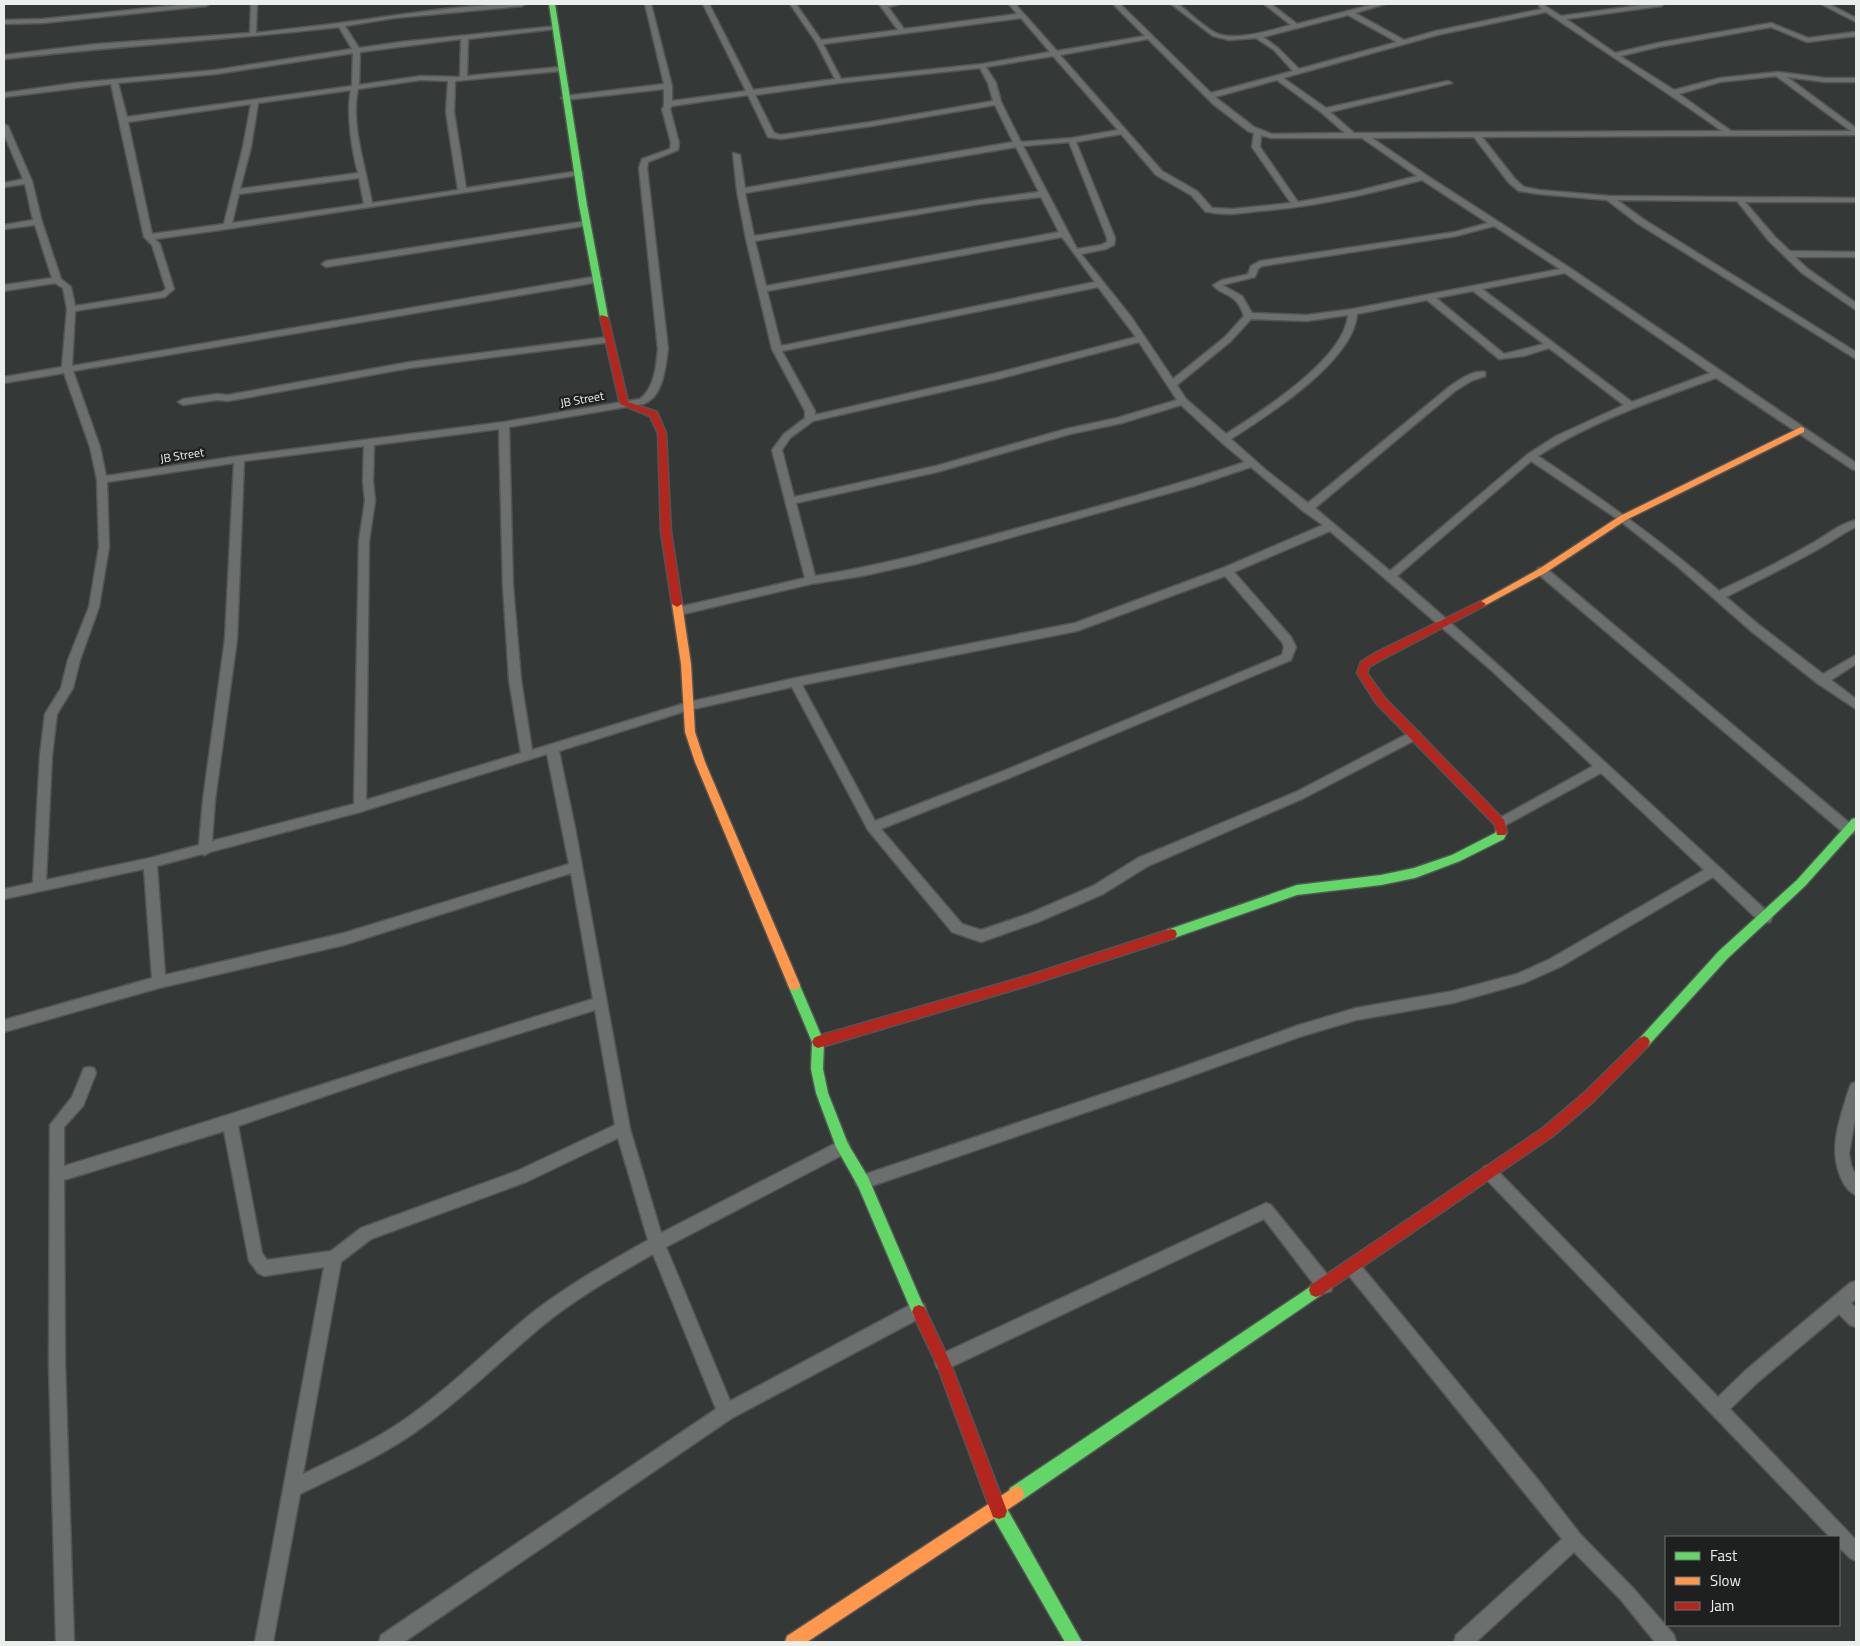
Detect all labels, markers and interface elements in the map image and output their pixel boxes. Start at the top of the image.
street label: JB Street [558,386,606,412]
street label: JB Street [159,442,206,468]
legend [1665,1536,1840,1626]
text: Fast [1710,1544,1738,1567]
text: Slow [1710,1569,1741,1592]
text: Jam [1710,1594,1734,1617]

